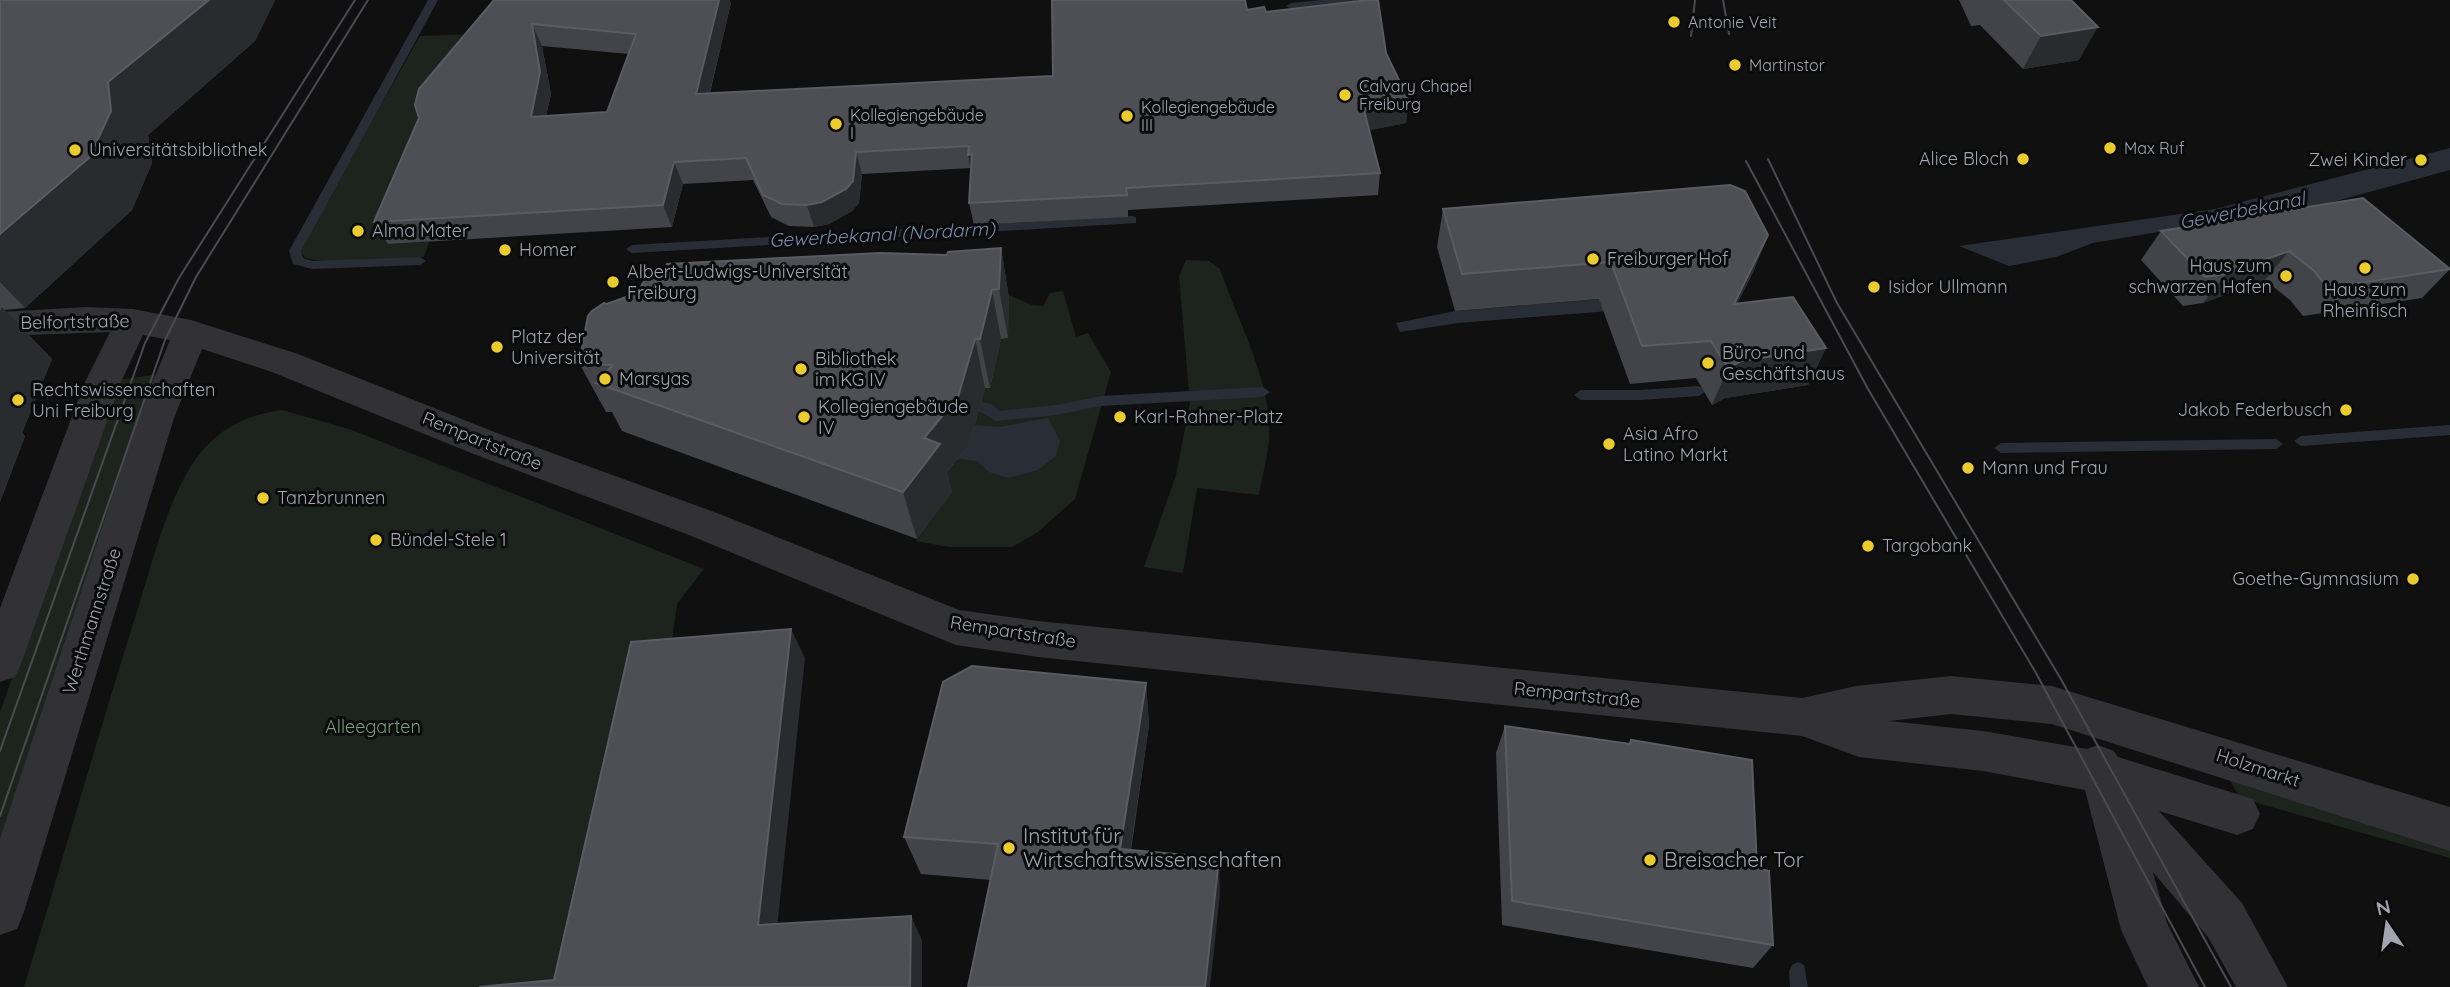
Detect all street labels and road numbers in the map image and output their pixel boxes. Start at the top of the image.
street label: Belfortstraße [20,309,130,334]
street label: Rempartstraße [419,406,545,475]
street label: Werthmannstraße [57,545,126,697]
street label: Rempartstraße [949,610,1078,653]
street label: Rempartstraße [1513,676,1641,713]
street label: Holzmarkt [2213,743,2303,792]

